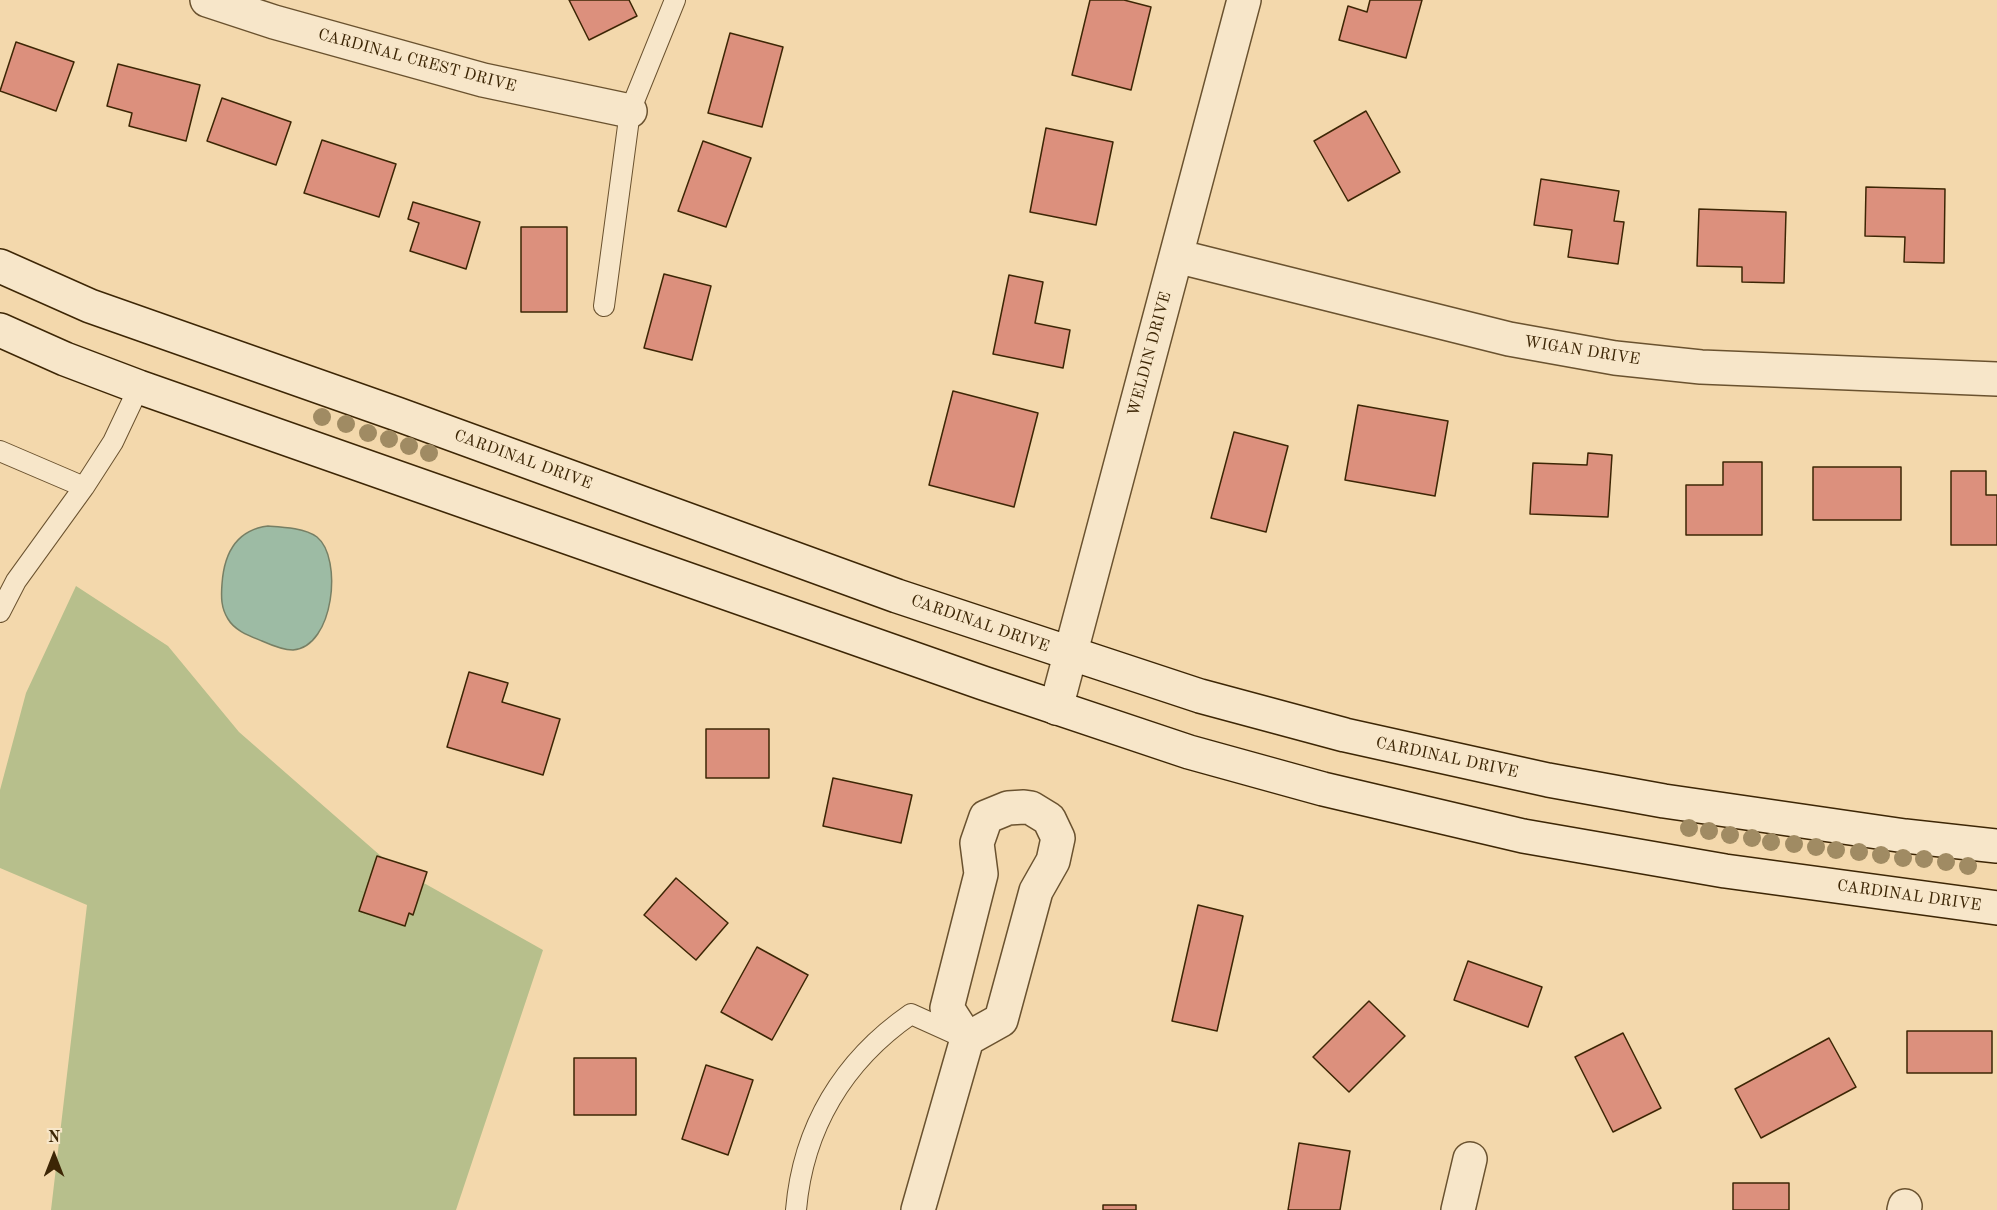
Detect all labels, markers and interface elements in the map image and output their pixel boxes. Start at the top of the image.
street label: CARDINAL CREST DRIVE [316,25,518,97]
street label: WELDIN DRIVE [1124,290,1176,418]
street label: WIGAN DRIVE [1523,332,1641,370]
street label: CARDINAL DRIVE [451,426,595,494]
street label: CARDINAL DRIVE [908,591,1052,657]
street label: CARDINAL DRIVE [1374,734,1520,782]
street label: CARDINAL DRIVE [1836,876,1982,916]
north arrow [24,1126,84,1186]
text: N [48,1130,60,1146]

